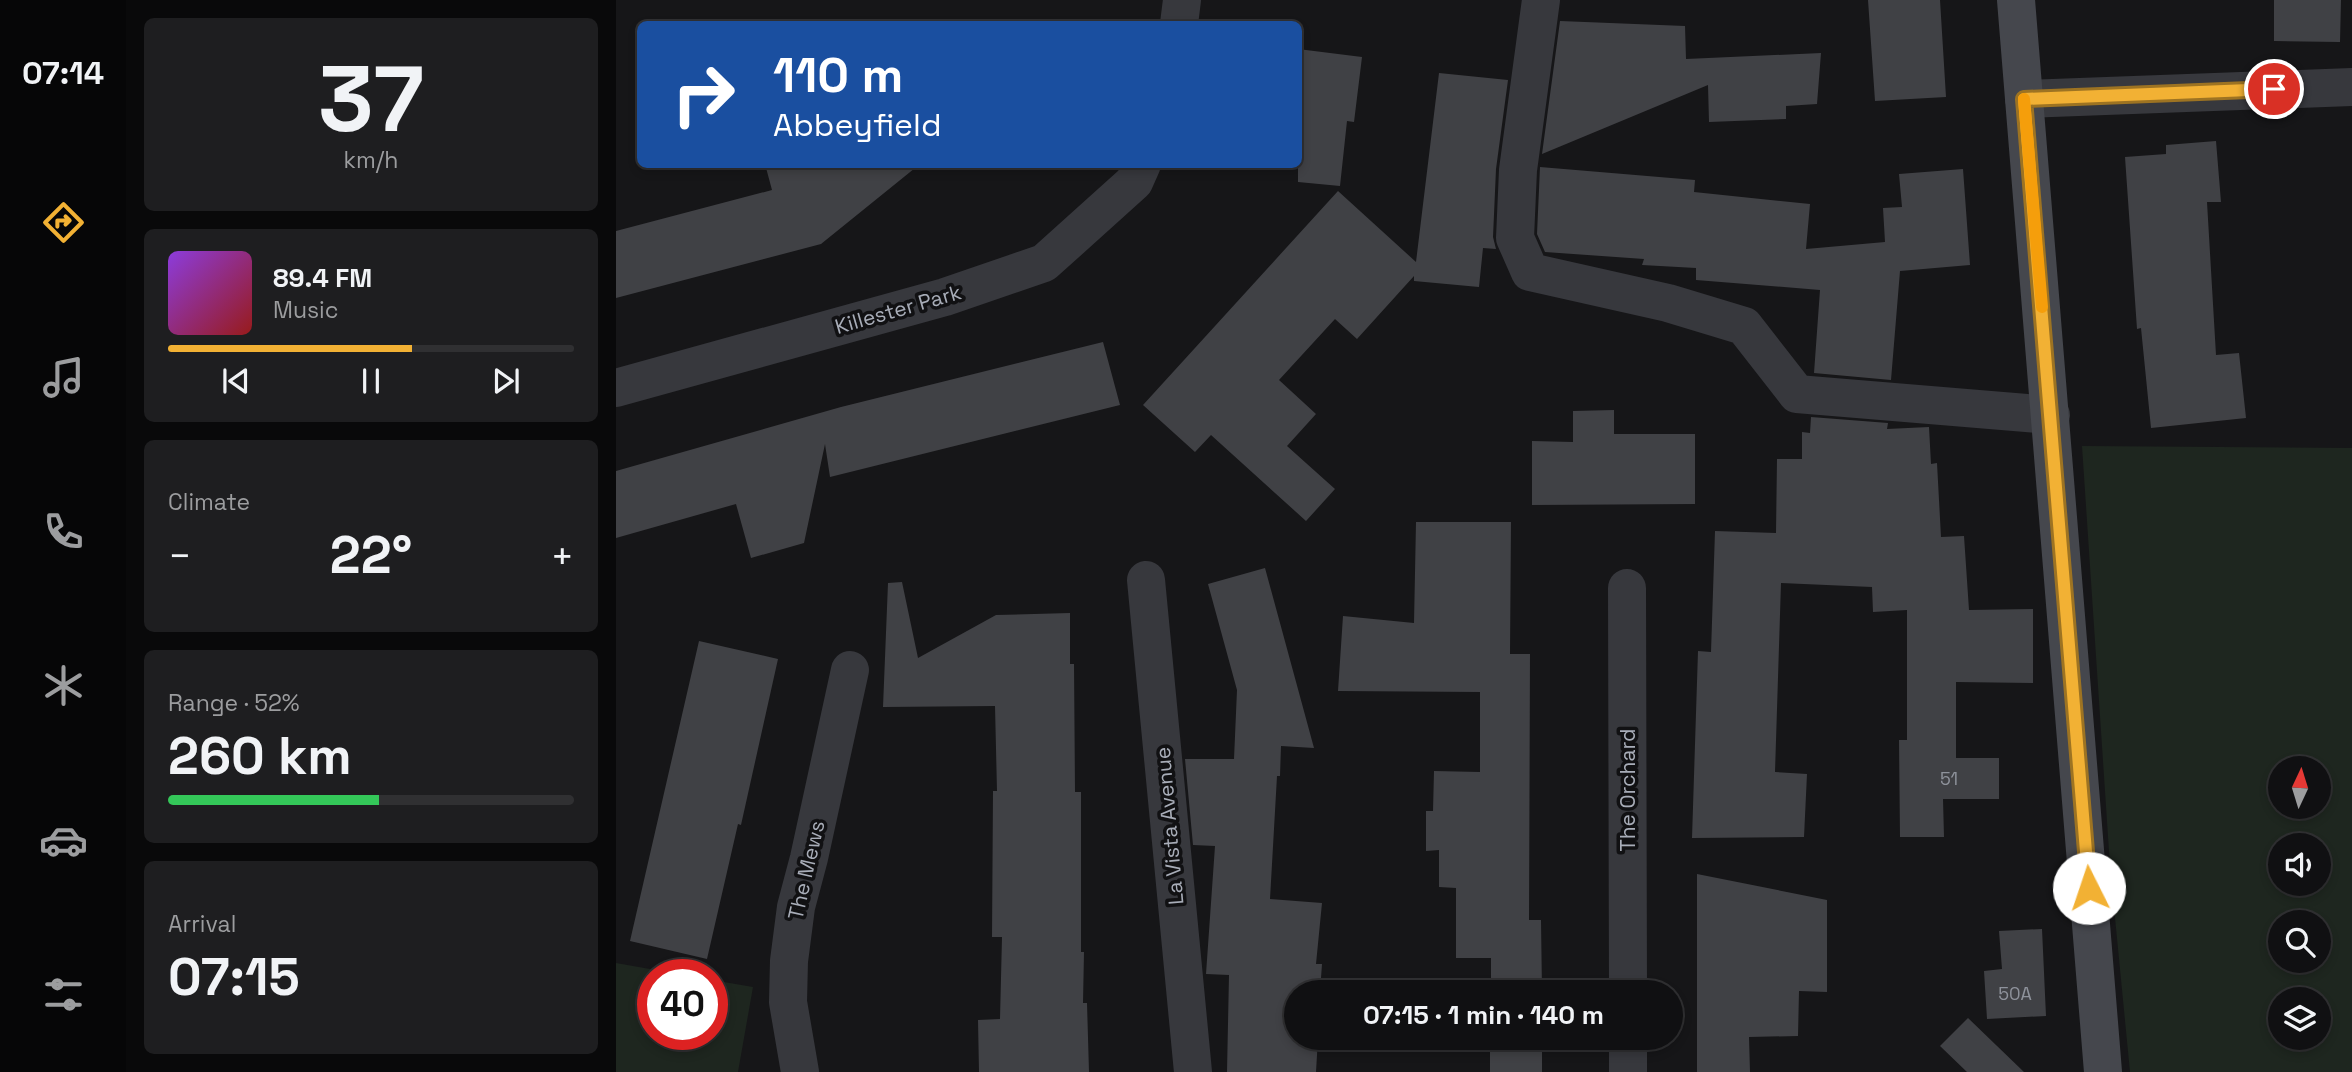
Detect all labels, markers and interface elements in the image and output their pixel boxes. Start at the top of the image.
text: 37 [318,41,424,158]
text: 110 m [773,44,903,106]
icon: right [658,49,749,140]
text: 07:14 [22,53,104,93]
pin [2244,59,2304,119]
icon: arrive [2255,70,2293,108]
text: Abbeyfield [773,105,942,145]
text: km/h [344,145,398,175]
icon: directions [39,198,88,247]
text: 89.4 FM [273,261,372,295]
street label: Killester Park [832,278,964,340]
text: Music [273,295,338,325]
icon: music [39,353,88,402]
icon: previous [217,362,255,400]
icon: pause [352,362,390,400]
icon: next [487,362,525,400]
text: Climate [168,487,250,517]
icon: phone [39,507,88,556]
text: 22° [330,522,412,588]
text: − [168,532,192,580]
text: + [550,532,574,580]
icon: climate [39,661,88,710]
text: Range · 52% [168,688,300,718]
text: 260 km [168,723,352,789]
street label: The Orchard [1614,728,1641,852]
street label: La Vista Avenue [1149,746,1189,906]
north arrow [2268,756,2331,819]
map controls [2268,756,2331,1050]
house number: 51 [1940,767,1958,790]
icon: car [39,816,88,865]
street label: The Mews [781,818,831,922]
button: sound [2268,833,2331,896]
position arrow [2052,851,2126,925]
text: Arrival [168,909,236,939]
button: search [2268,910,2331,973]
text: 07:15 [168,944,300,1010]
speed limit sign: 40 [637,959,728,1050]
icon: filters [39,970,88,1019]
house number: 50A [1998,982,2032,1005]
button: layers [2268,987,2331,1050]
text: 07:15 · 1 min · 140 m [1363,998,1604,1032]

